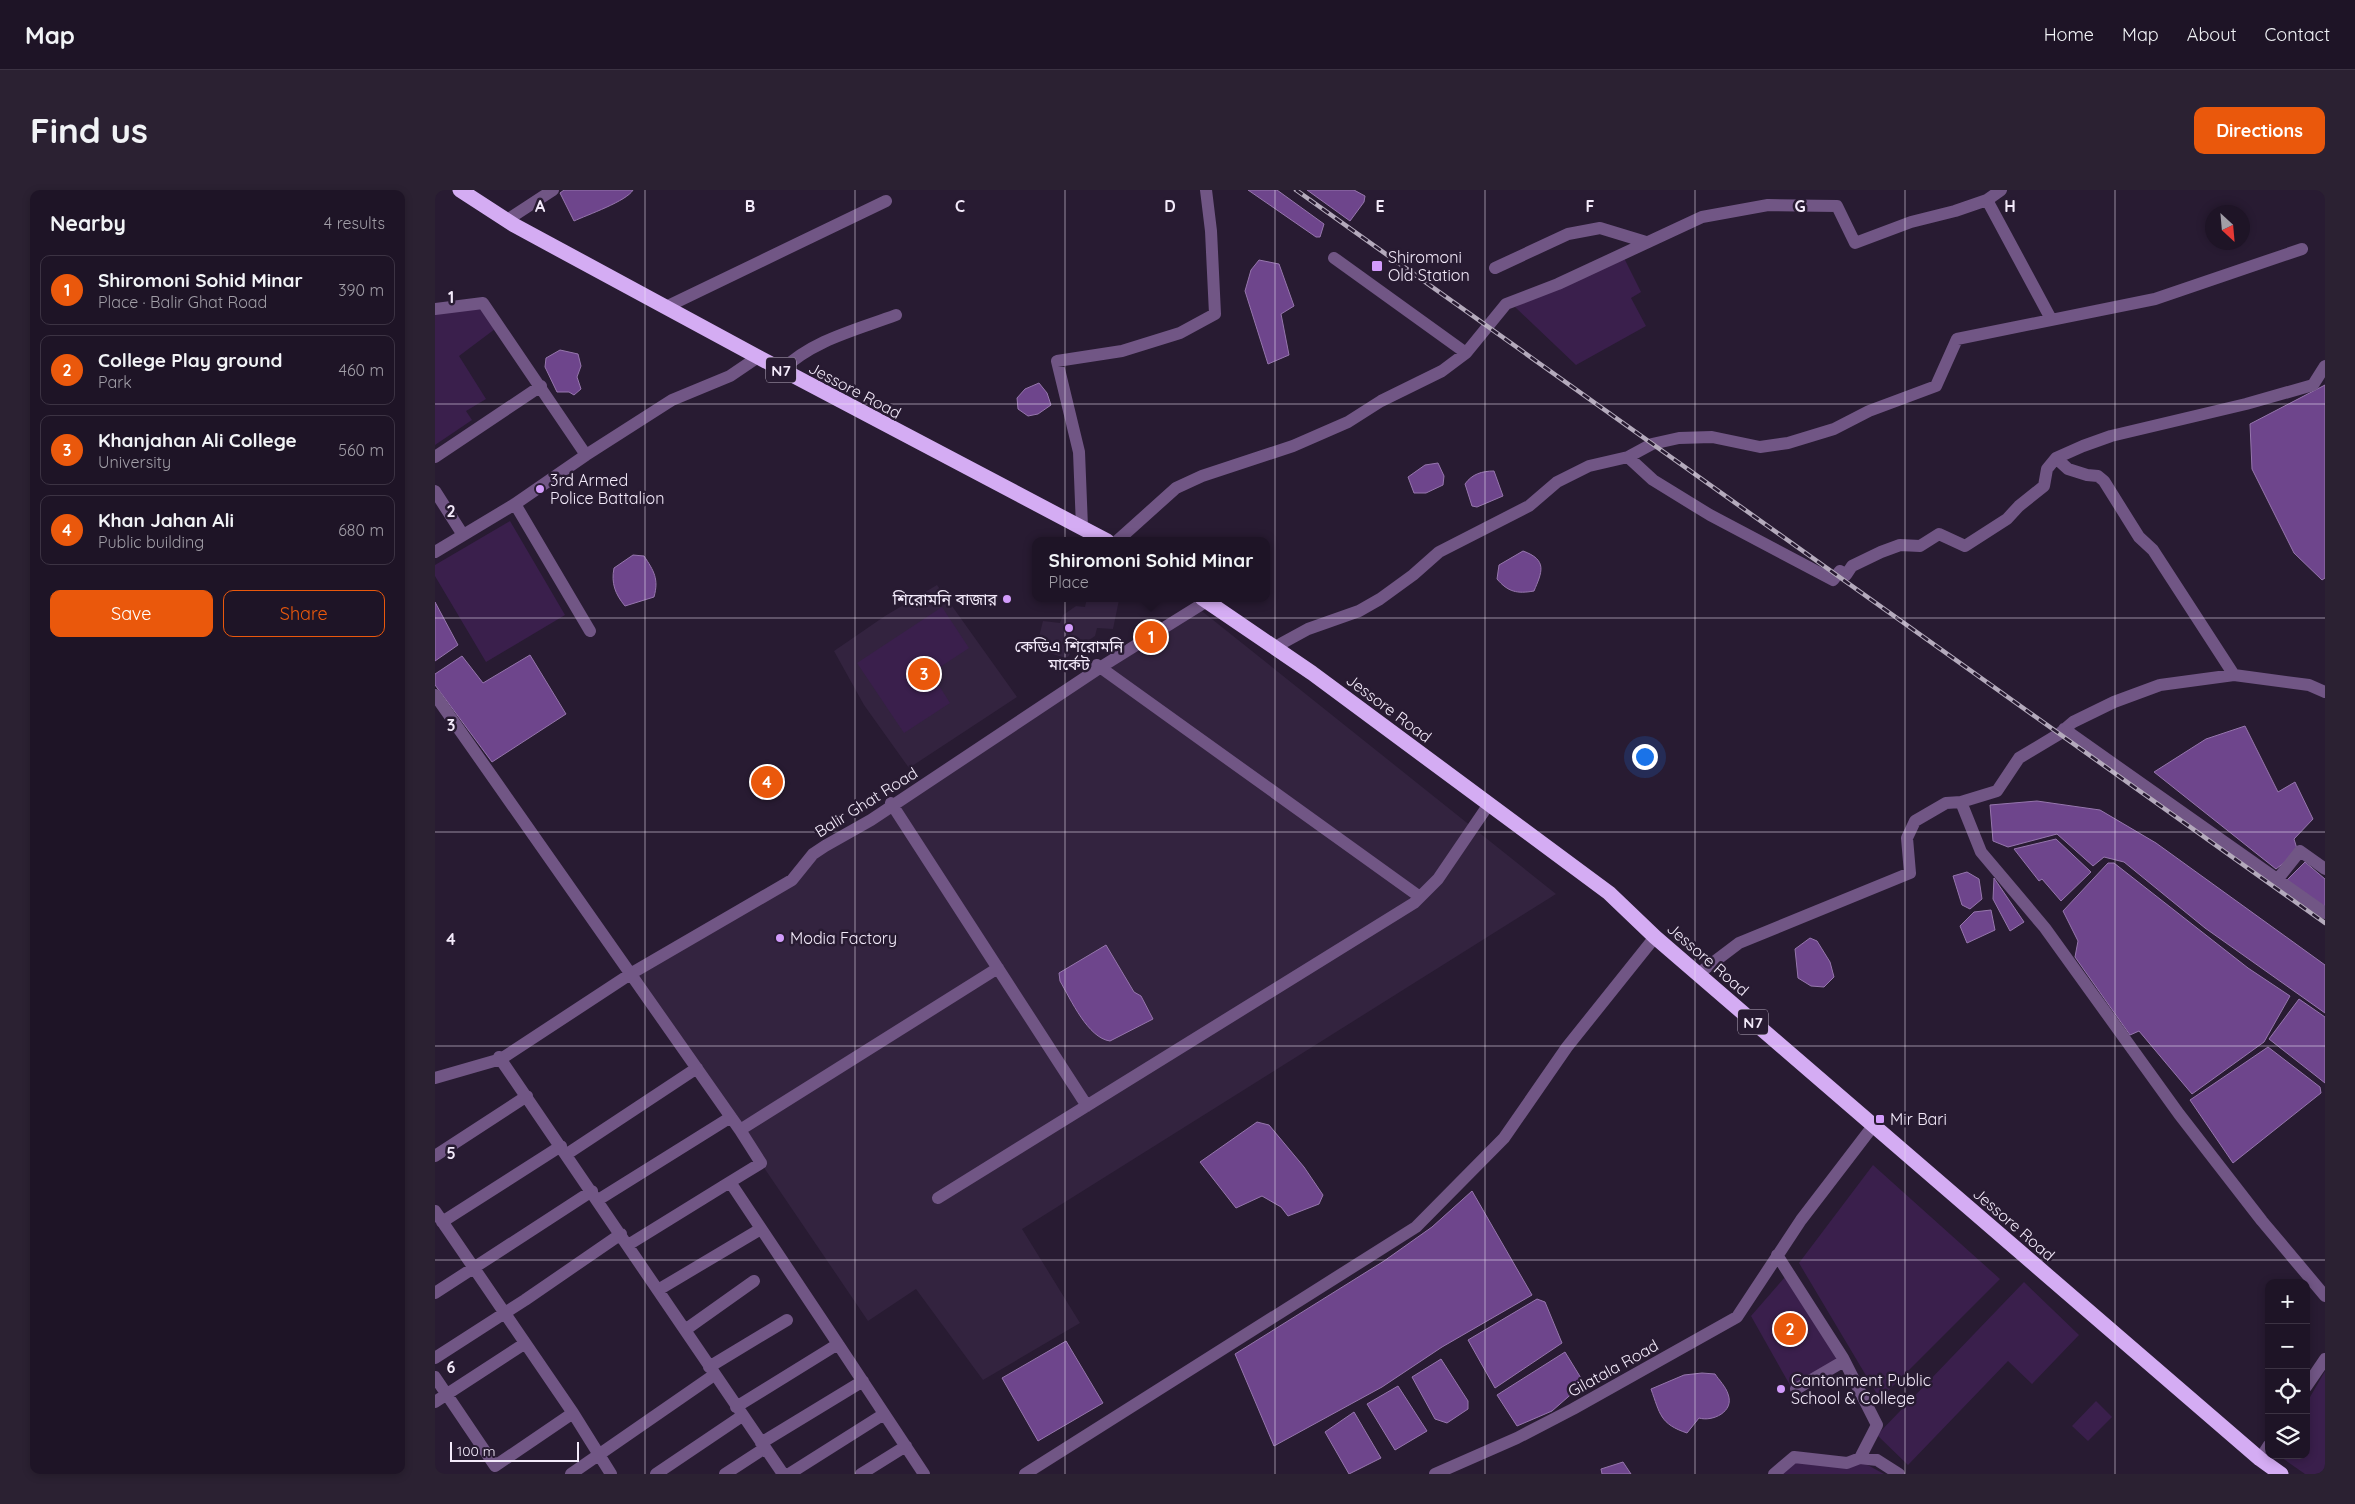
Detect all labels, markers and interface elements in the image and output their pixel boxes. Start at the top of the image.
text: Map [25,20,75,50]
text: Home [2044,23,2094,46]
text: Map [2122,23,2159,46]
text: About [2187,23,2237,46]
text: Contact [2265,23,2330,46]
button: Directions [2194,107,2325,154]
text: Find us [30,108,148,152]
text: A [535,196,546,216]
text: B [745,196,755,216]
text: C [955,196,965,216]
text: D [1164,196,1176,216]
text: E [1375,196,1385,216]
text: F [1586,196,1595,216]
text: G [1794,196,1806,216]
text: H [2004,196,2016,216]
north arrow [2205,205,2250,250]
text: Nearby [50,210,126,236]
text: 4 results [324,213,385,233]
place label: Shiromoni Old Station [1388,247,1470,285]
marker: Shiromoni Old Station [1370,259,1384,273]
text: Shiromoni Sohid Minar [98,268,303,292]
text: 1 [64,280,70,300]
text: 390 m [338,280,384,300]
text: 1 [448,287,454,307]
text: Place · Balir Ghat Road [98,292,267,312]
text: College Play ground [98,348,282,372]
street label: Jessore Road [805,357,905,423]
road number: N7 [766,358,796,382]
text: 2 [62,360,72,380]
text: 460 m [338,360,384,380]
text: Park [98,372,132,392]
text: Khanjahan Ali College [98,428,297,452]
text: 3 [63,440,71,460]
text: 560 m [338,440,384,460]
text: University [98,452,171,472]
place label: 3rd Armed Police Battalion [550,470,665,508]
marker: 3rd Armed Police Battalion [534,483,546,495]
text: 2 [446,501,456,521]
text: Khan Jahan Ali [98,508,234,532]
text: 4 [62,520,72,540]
text: 680 m [338,520,384,540]
text: Public building [98,532,204,552]
popup [1032,537,1270,602]
text: Shiromoni Sohid Minar [1049,548,1253,572]
text: Place [1049,572,1089,592]
place label: শিরোমনি বাজার [892,589,997,609]
button: Save [50,590,213,637]
button: Share [223,590,385,637]
marker: শিরোমনি বাজার [1001,593,1013,605]
pin: 1 [1135,618,1167,656]
marker: কেডিএ শিরোমনি মার্কেট [1063,622,1075,634]
place label: কেডিএ শিরোমনি মার্কেট [1015,636,1124,674]
pin: 3 [908,655,940,693]
street label: Jessore Road [1342,669,1436,747]
text: 3 [447,715,455,735]
your location [1632,744,1658,770]
street label: Balir Ghat Road [811,762,921,842]
pin: 4 [751,763,783,801]
street label: Jessore Road [1663,918,1753,1000]
place label: Modia Factory [790,928,897,948]
text: 4 [446,929,456,949]
marker: Modia Factory [774,932,786,944]
road number: N7 [1738,1010,1768,1034]
place label: Mir Bari [1890,1109,1947,1129]
marker: Mir Bari [1874,1113,1886,1125]
text: 5 [446,1143,456,1163]
street label: Jessore Road [1969,1183,2059,1265]
map controls [2265,1279,2310,1459]
button: + [2265,1279,2310,1324]
pin: 2 [1774,1310,1806,1348]
button: − [2265,1324,2310,1369]
street label: Gilatala Road [1564,1335,1662,1401]
text: 6 [447,1357,456,1377]
button: locate [2265,1369,2310,1414]
place label: Cantonment Public School & College [1791,1370,1931,1408]
marker: Cantonment Public School & College [1775,1383,1787,1395]
button: layers [2265,1414,2310,1459]
scale bar [450,1439,579,1462]
text: 100 m [457,1442,495,1460]

